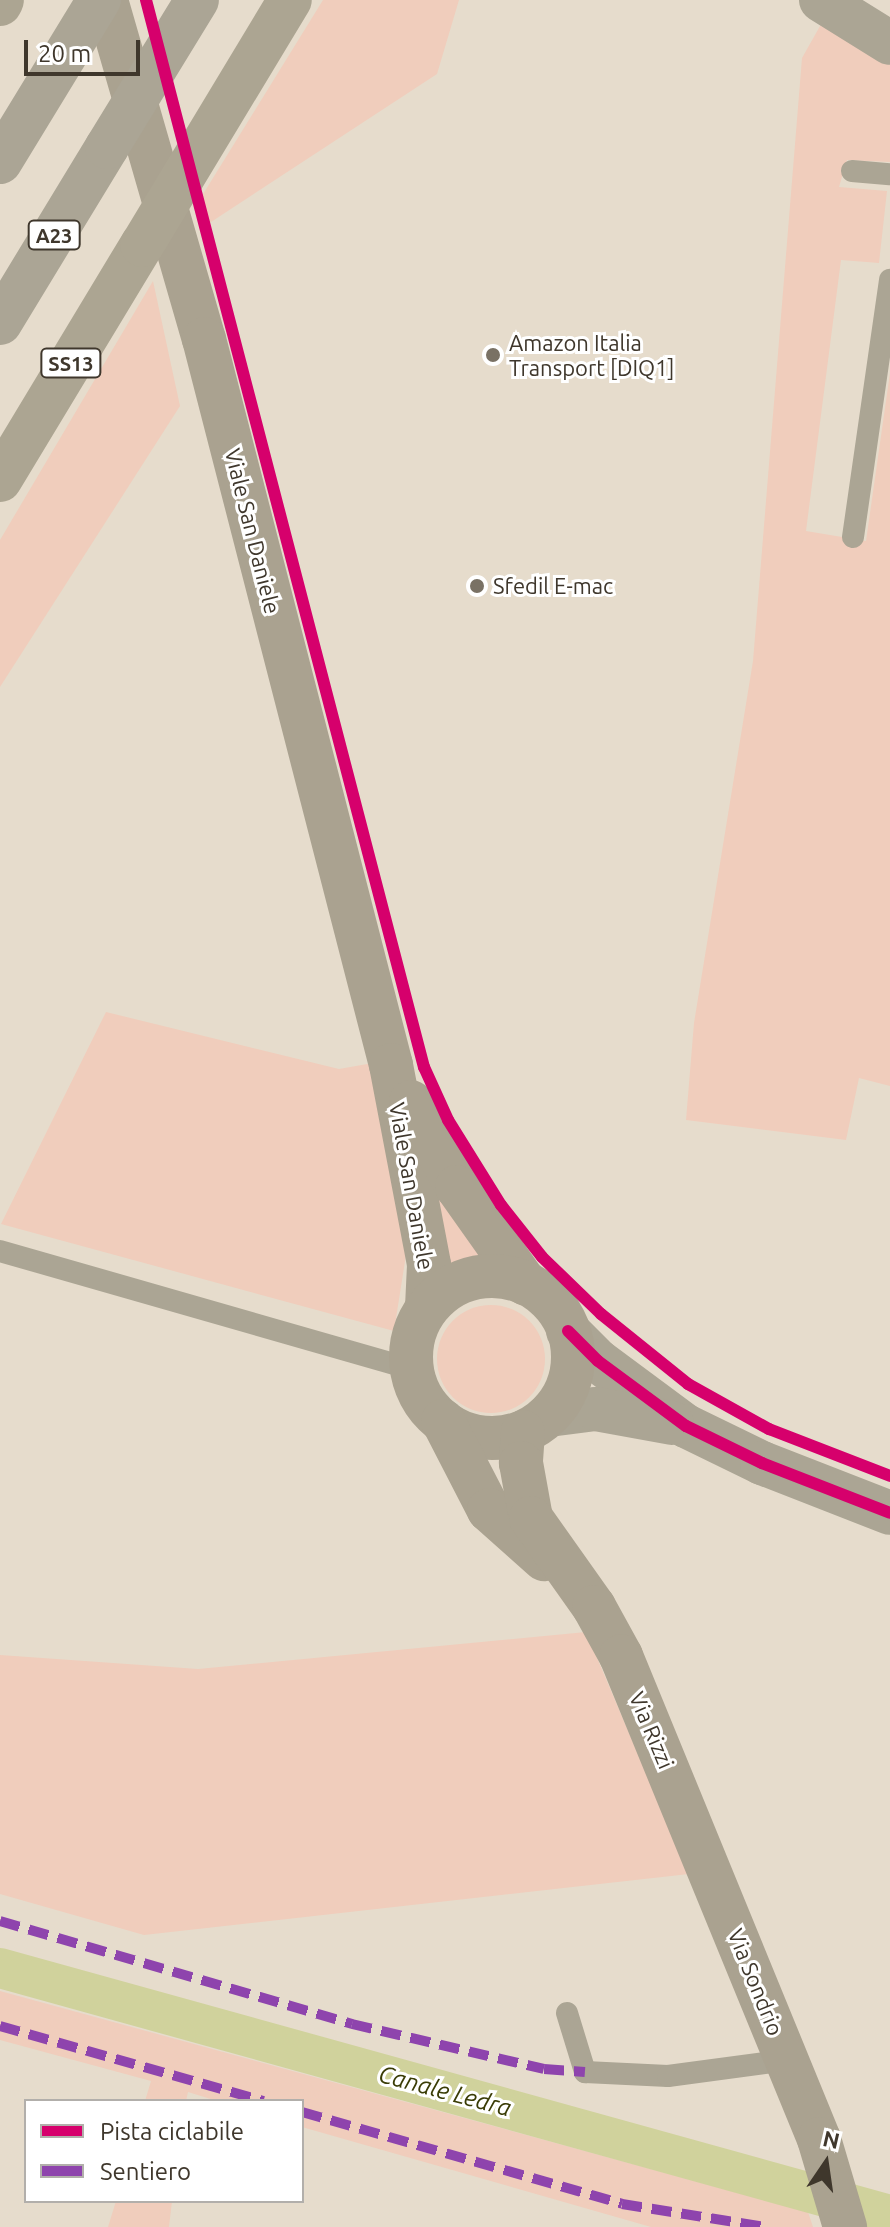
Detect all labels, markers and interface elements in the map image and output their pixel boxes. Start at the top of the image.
scale bar [28,24,144,74]
text: 20 m [38,40,91,67]
road number: A23 [26,219,82,251]
place label: Amazon Italia Transport [DIQ1] [509,329,675,380]
marker: Amazon Italia Transport [DIQ1] [484,346,502,364]
road number: SS13 [39,347,103,379]
street label: Viale San Daniele [220,446,286,616]
place label: Sfedil E-mac [493,573,613,599]
marker: Sfedil E-mac [468,577,486,595]
street label: Viale San Daniele [384,1100,440,1272]
street label: Via Rizzi [624,1688,680,1772]
street label: Via Sondrio [723,1925,789,2039]
water label: Canale Ledra [376,2059,514,2123]
legend [24,2099,304,2203]
text: Pista ciclabile [100,2118,244,2145]
north arrow [786,2123,866,2203]
text: N [821,2125,842,2153]
text: Sentiero [100,2158,191,2185]

